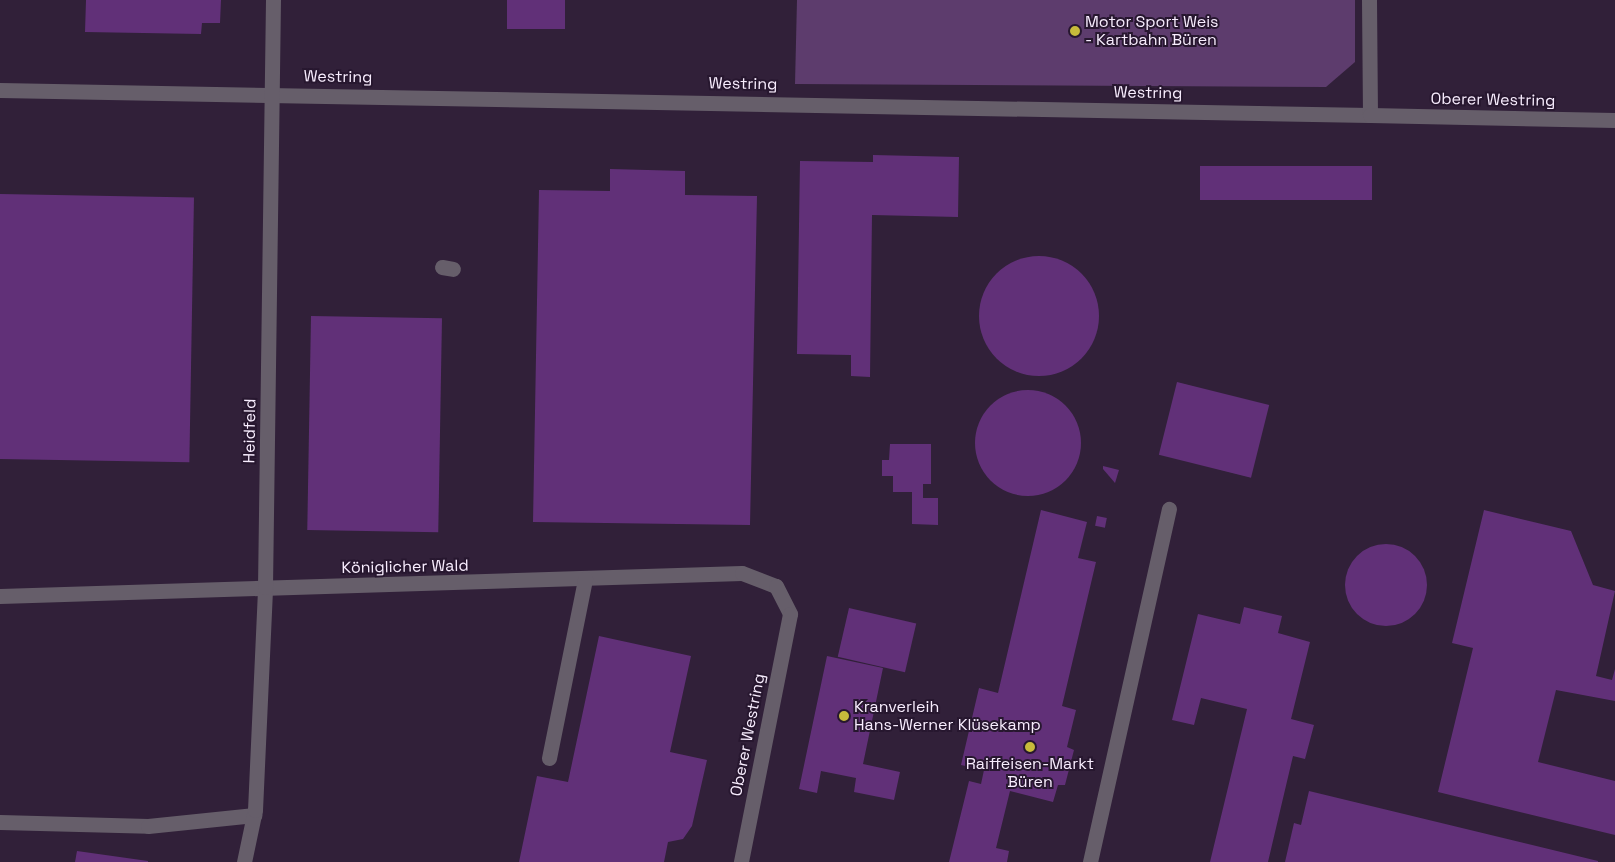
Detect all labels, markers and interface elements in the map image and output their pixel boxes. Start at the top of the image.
place label: Motor Sport Weis - Kartbahn Büren [1085,12,1219,50]
marker: Motor Sport Weis - Kartbahn Büren [1069,25,1081,37]
street label: Westring [303,67,373,87]
street label: Westring [708,74,778,94]
street label: Westring [1113,83,1183,103]
street label: Oberer Westring [1430,89,1556,111]
street label: Heidfeld [240,399,260,463]
street label: Königlicher Wald [341,556,469,578]
street label: Oberer Westring [727,672,769,798]
place label: Kranverleih Hans-Werner Klüsekamp [854,697,1041,735]
marker: Kranverleih Hans-Werner Klüsekamp [838,710,850,722]
marker: Raiffeisen-Markt Büren [1024,741,1036,753]
place label: Raiffeisen-Markt Büren [966,754,1094,792]

